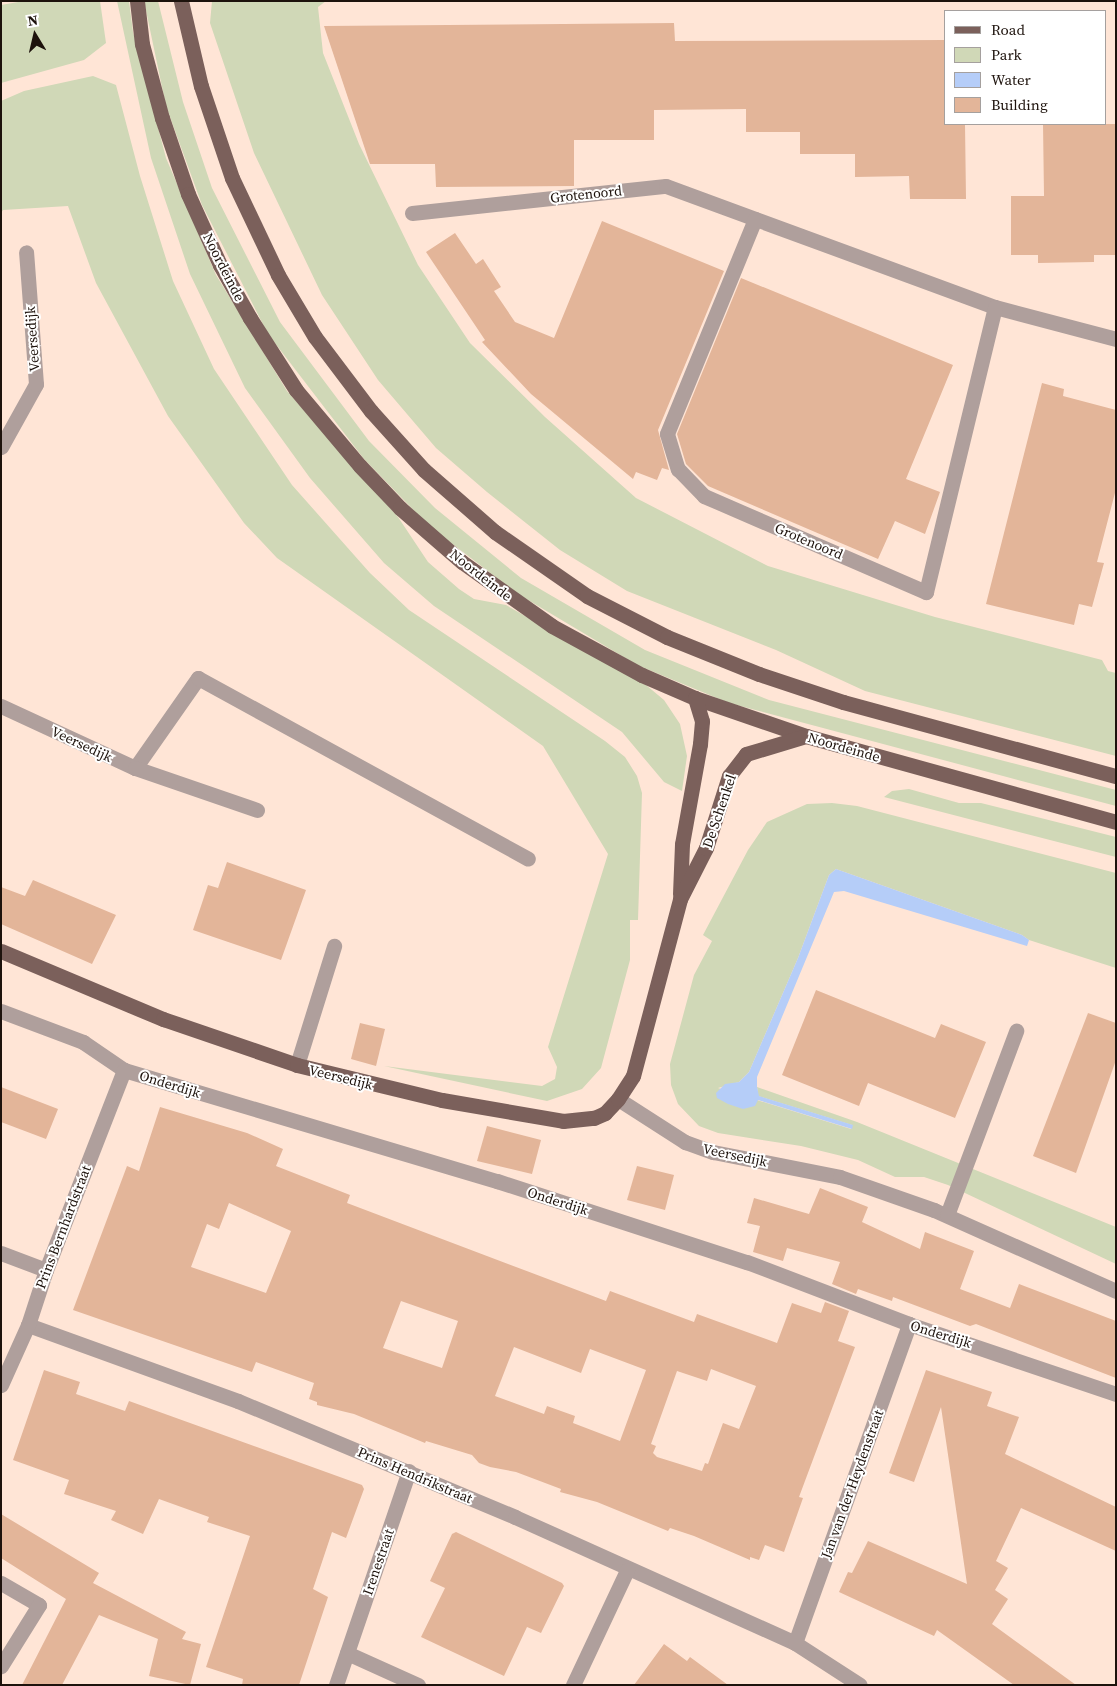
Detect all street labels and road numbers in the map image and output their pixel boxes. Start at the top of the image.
street label: Grotenoord [549,182,623,206]
street label: Noordeinde [200,230,248,304]
street label: Veersedijk [21,306,43,372]
street label: Grotenoord [773,519,845,563]
street label: Noordeinde [447,546,515,604]
street label: Veersedijk [49,723,115,765]
street label: Noordeinde [806,729,882,765]
street label: De Schenkel [699,772,739,850]
street label: Veersedijk [307,1061,375,1093]
street label: Onderdijk [137,1067,203,1101]
street label: Veersedijk [701,1140,769,1170]
street label: Prins Bernhardstraat [32,1163,94,1291]
street label: Onderdijk [525,1183,591,1219]
street label: Onderdijk [908,1317,974,1351]
street label: Jan van der Heydenstraat [817,1407,887,1561]
street label: Prins Hendrikstraat [355,1443,475,1507]
street label: Irenestraat [359,1527,397,1597]

